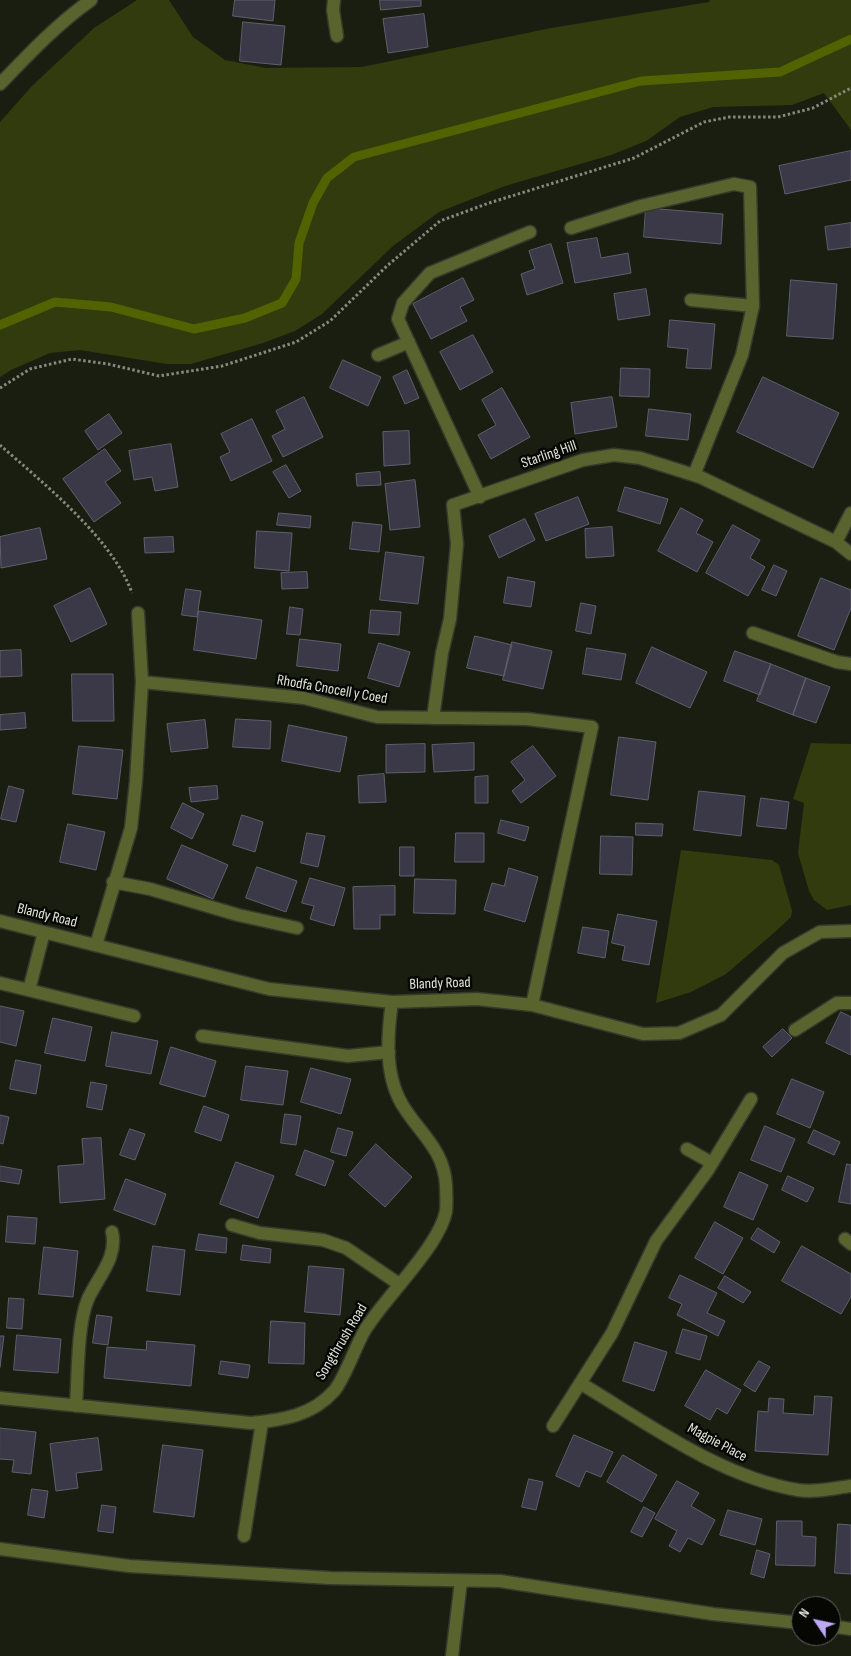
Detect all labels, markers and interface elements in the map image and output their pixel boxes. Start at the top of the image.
street label: Starling Hill [519,437,579,473]
street label: Rhodfa Cnocell y Coed [275,671,389,709]
street label: Blandy Road [15,900,79,932]
street label: Blandy Road [409,974,471,994]
street label: Songthrush Road [312,1301,372,1383]
street label: Magpie Place [684,1420,750,1466]
north arrow [791,1596,841,1646]
text: N [795,1605,813,1621]

